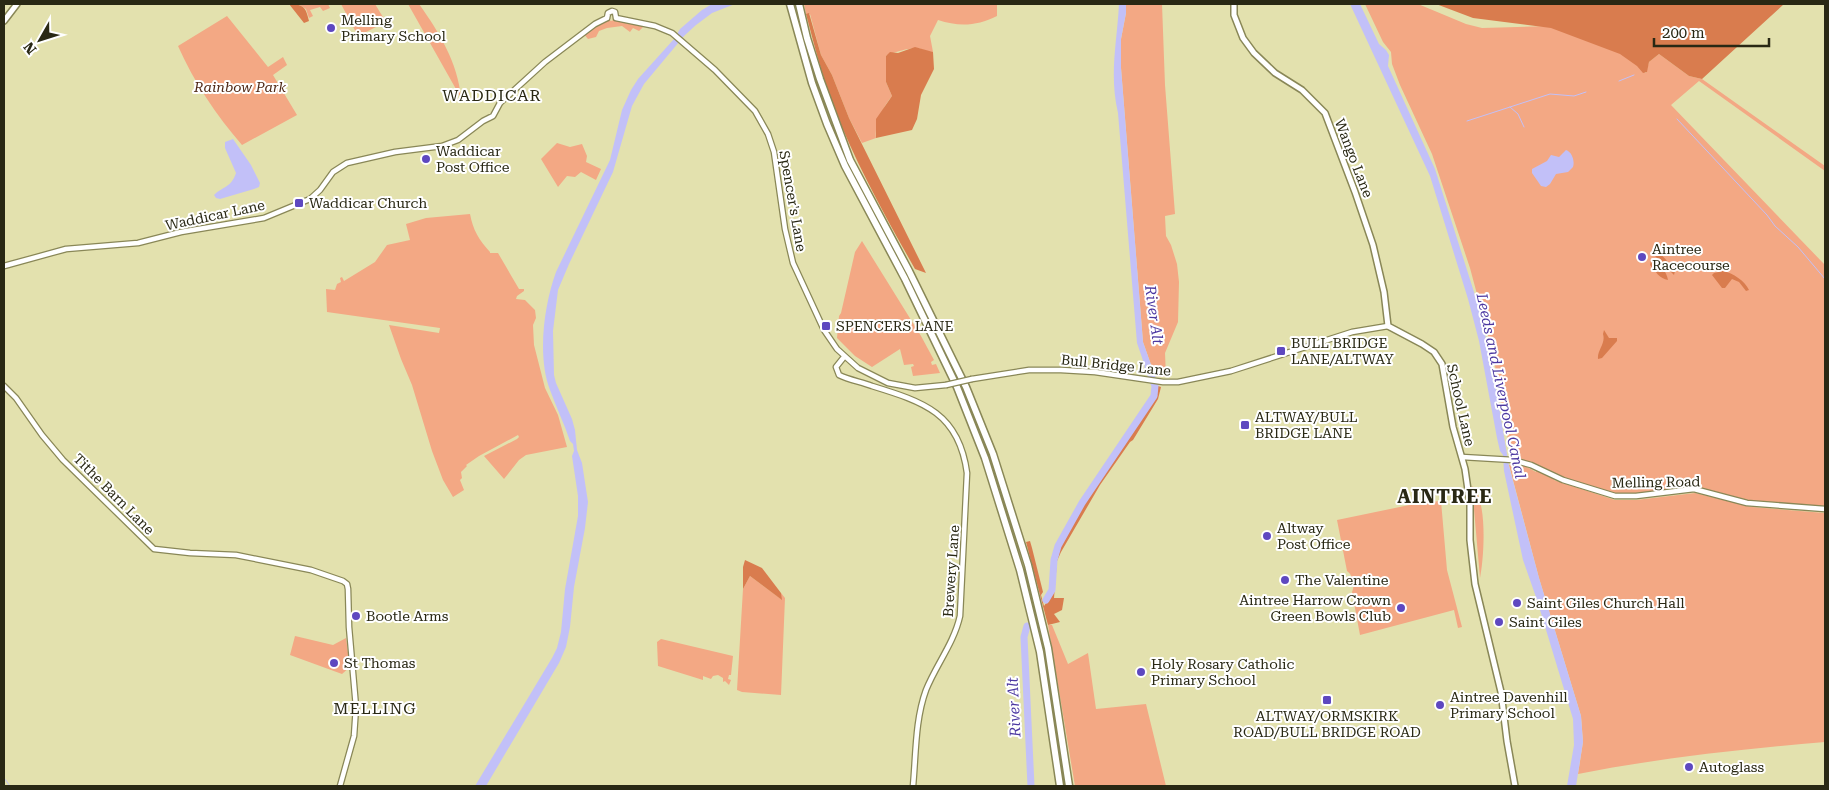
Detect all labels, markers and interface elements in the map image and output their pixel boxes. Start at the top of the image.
place label: Melling Primary School [341,12,446,44]
north arrow [15,15,65,65]
scale bar [1654,15,1769,47]
marker: Melling Primary School [325,22,337,34]
text: 200 m [1662,24,1705,42]
text: N [20,39,40,57]
park label: Rainbow Park [193,79,286,95]
district label: WADDICAR [442,86,542,105]
street label: Wango Lane [1332,116,1376,200]
place label: Waddicar Post Office [436,143,510,175]
street label: Spencer's Lane [776,149,810,253]
marker: Waddicar Post Office [420,153,432,165]
place label: Waddicar Church [309,195,427,211]
street label: Waddicar Lane [164,197,267,233]
marker: Waddicar Church [293,197,305,209]
place label: Aintree Racecourse [1652,241,1730,273]
marker: Aintree Racecourse [1636,251,1648,263]
water label: River Alt [1141,283,1167,346]
water label: Leeds and Liverpool Canal [1472,291,1530,481]
place label: SPENCERS LANE [836,318,954,334]
marker: SPENCERS LANE [820,320,832,332]
place label: BULL BRIDGE LANE/ALTWAY [1291,335,1394,367]
marker: BULL BRIDGE LANE/ALTWAY [1275,345,1287,357]
street label: Bull Bridge Lane [1060,351,1172,379]
street label: School Lane [1444,362,1478,448]
place label: ALTWAY/BULL BRIDGE LANE [1255,409,1358,441]
marker: ALTWAY/BULL BRIDGE LANE [1239,419,1251,431]
street label: Tithe Barn Lane [70,450,158,538]
street label: Melling Road [1611,473,1701,491]
district label: AINTREE [1397,485,1493,508]
place label: Altway Post Office [1277,520,1351,552]
street label: Brewery Lane [940,524,962,618]
marker: Altway Post Office [1261,530,1273,542]
place label: The Valentine [1295,572,1389,588]
marker: The Valentine [1279,574,1291,586]
place label: Aintree Harrow Crown Green Bowls Club [1239,592,1391,624]
place label: Saint Giles Church Hall [1527,595,1685,611]
marker: Saint Giles Church Hall [1511,597,1523,609]
marker: Aintree Harrow Crown Green Bowls Club [1395,602,1407,614]
place label: Bootle Arms [366,608,449,624]
marker: Bootle Arms [350,610,362,622]
place label: Saint Giles [1509,614,1582,630]
marker: Saint Giles [1493,616,1505,628]
place label: St Thomas [344,655,416,671]
place label: Holy Rosary Catholic Primary School [1151,656,1295,688]
marker: St Thomas [328,657,340,669]
marker: Holy Rosary Catholic Primary School [1135,666,1147,678]
water label: River Alt [1003,676,1025,738]
place label: Aintree Davenhill Primary School [1450,689,1568,721]
marker: ALTWAY/ORMSKIRK ROAD/BULL BRIDGE ROAD [1321,694,1333,706]
district label: MELLING [333,699,417,718]
marker: Aintree Davenhill Primary School [1434,699,1446,711]
place label: ALTWAY/ORMSKIRK ROAD/BULL BRIDGE ROAD [1233,708,1421,740]
place label: Autoglass [1699,759,1764,775]
marker: Autoglass [1683,761,1695,773]

